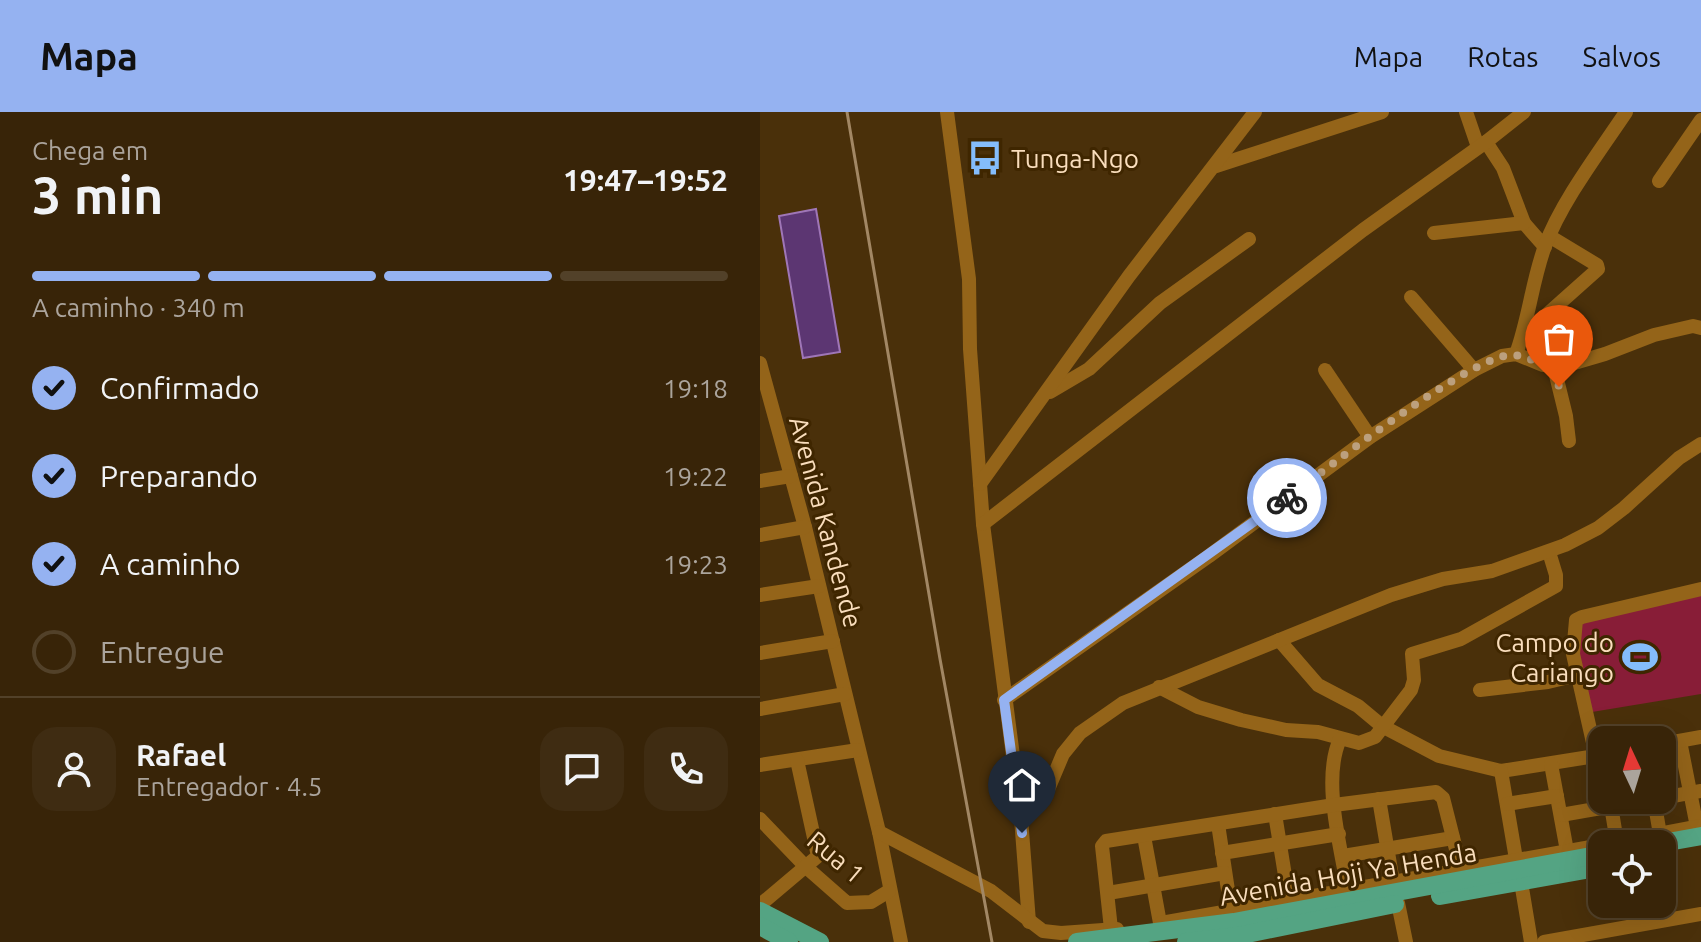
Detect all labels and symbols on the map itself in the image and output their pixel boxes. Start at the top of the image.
bus stop icon: Tunga-Ngo [966,139,1004,177]
place label: Tunga-Ngo [1011,144,1139,173]
pin [1525,305,1593,387]
street label: Avenida Kandende [784,413,868,631]
courier [1247,458,1327,538]
place label: Campo do Cariango [1495,628,1614,687]
sports icon: Campo do Cariango [1621,638,1659,676]
north arrow [1588,726,1676,814]
pin [988,751,1056,833]
street label: Rua 1 [802,825,870,889]
street label: Avenida Hoji Ya Henda [1217,837,1479,911]

